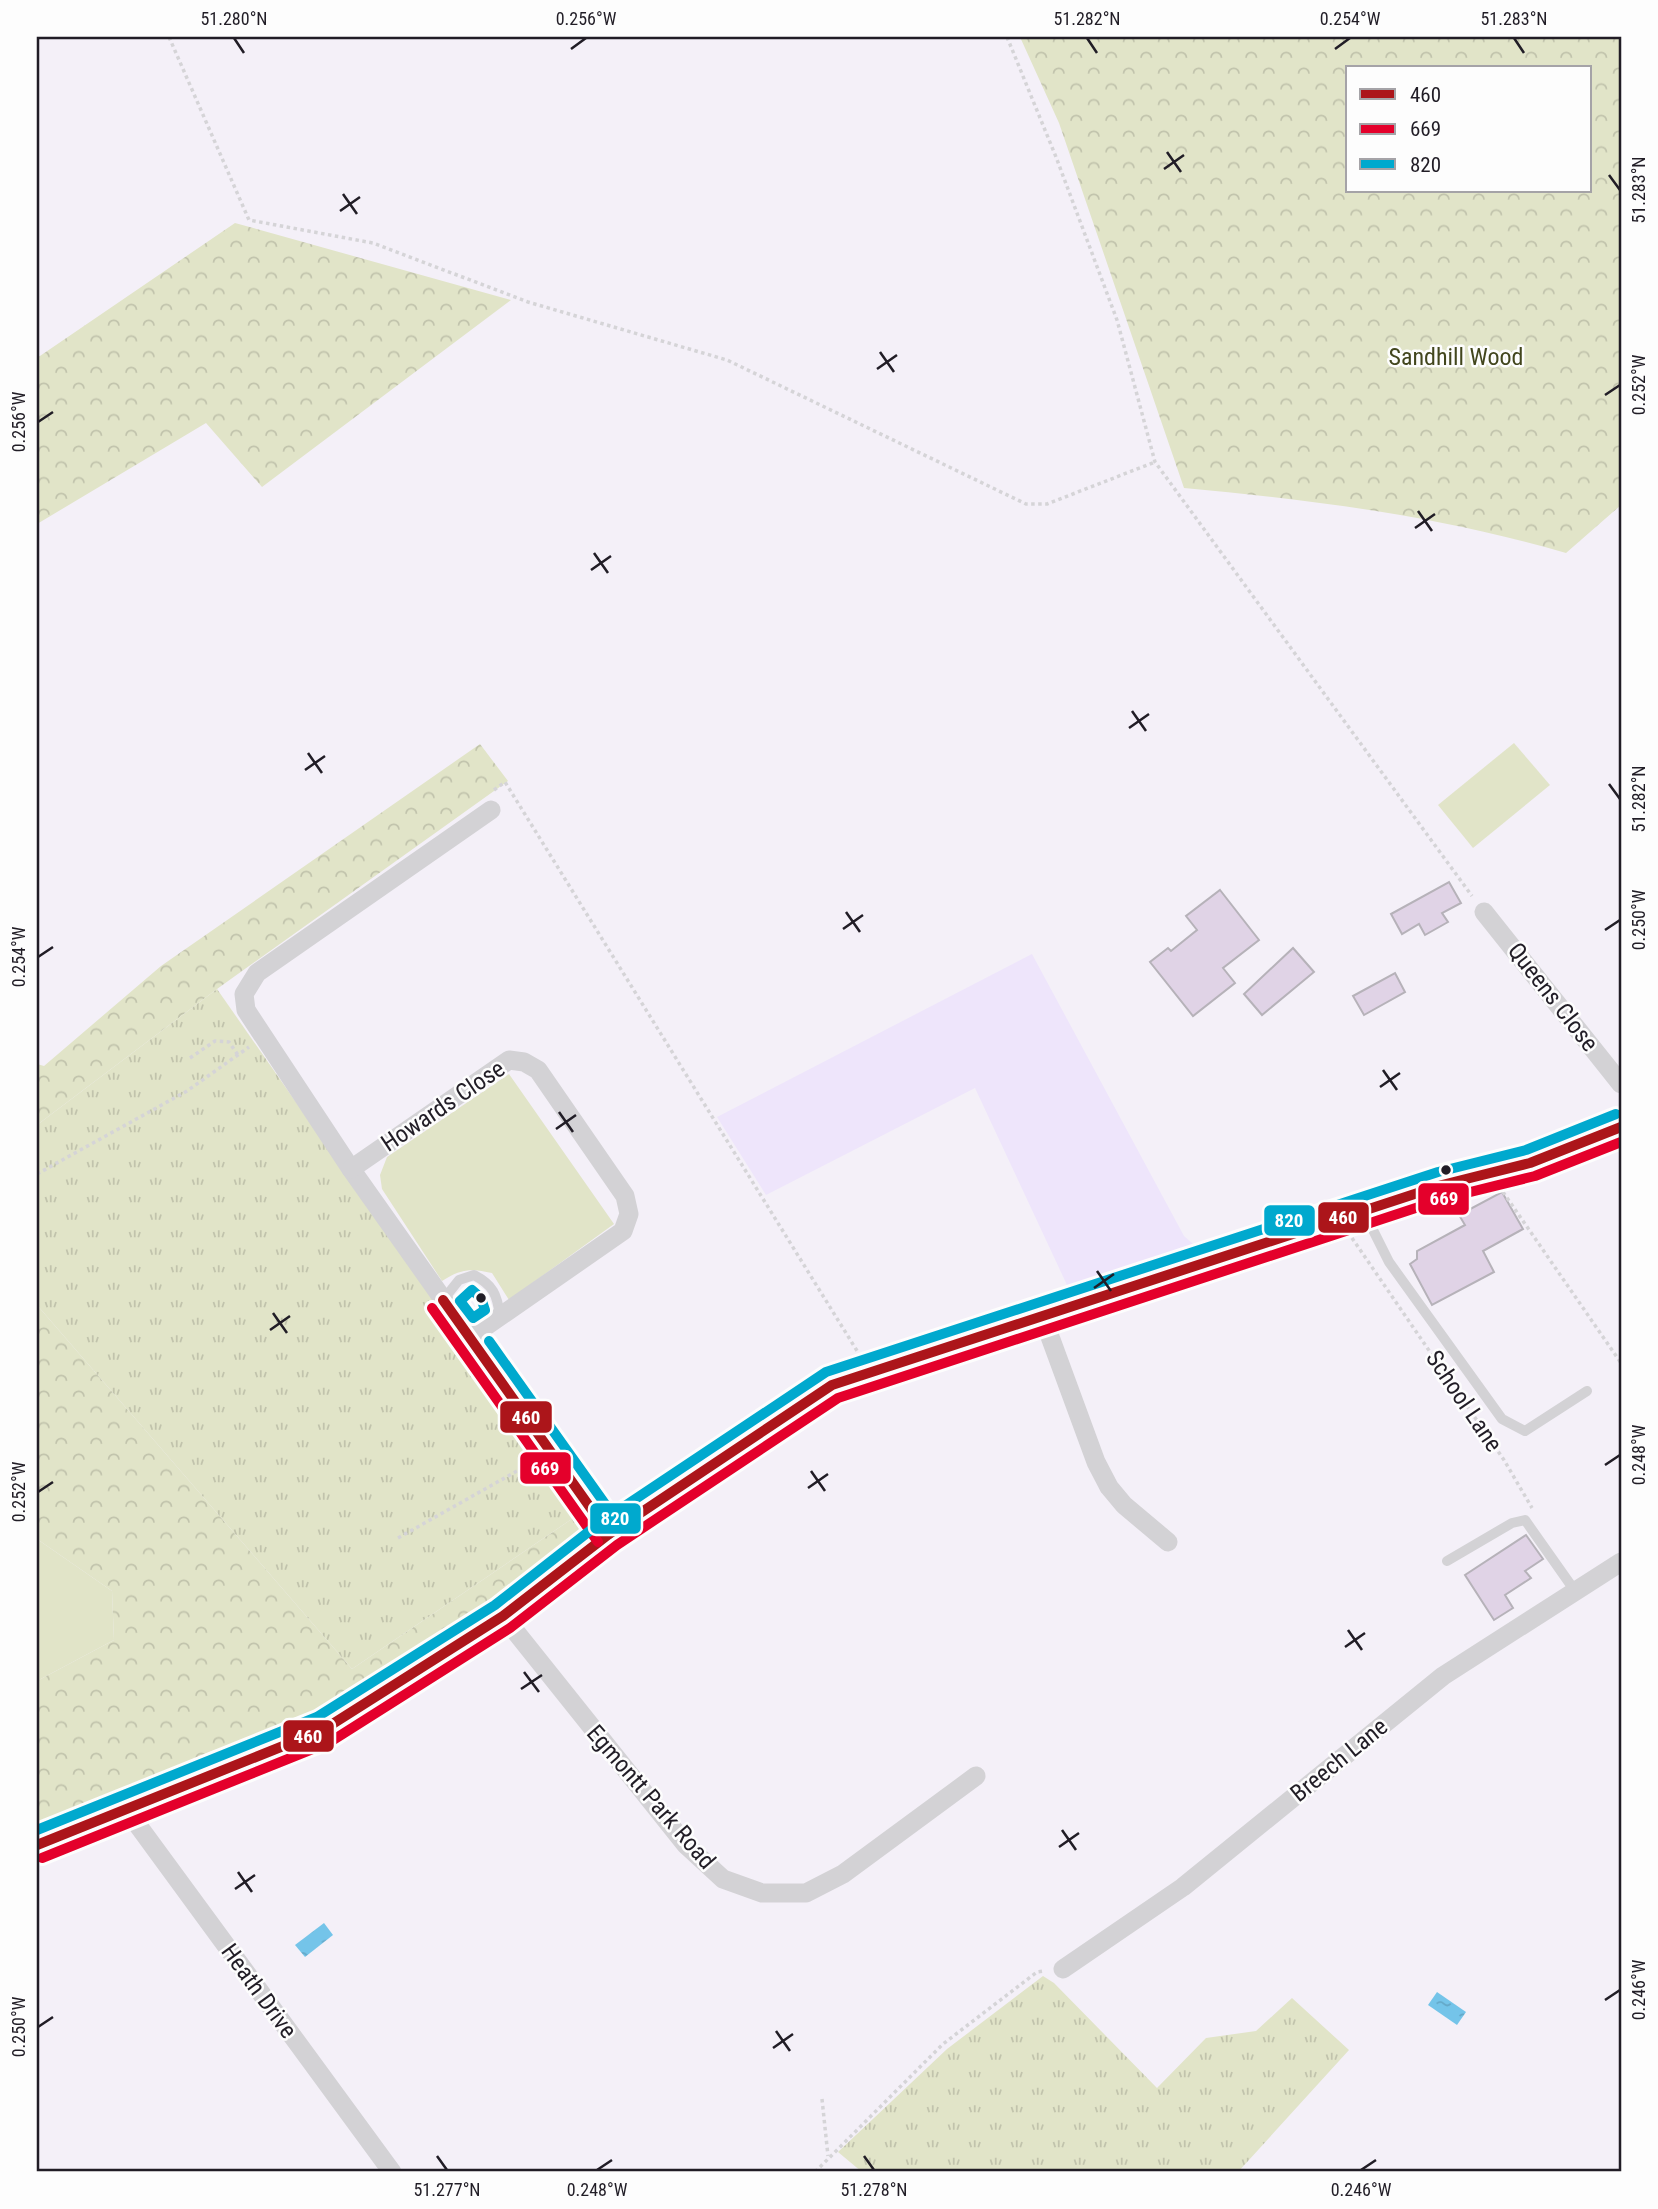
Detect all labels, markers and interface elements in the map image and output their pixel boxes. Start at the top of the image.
text: 51.280°N [200,8,268,29]
text: 0.256°W [556,8,617,29]
text: 51.282°N [1053,8,1121,29]
text: 0.254°W [1320,8,1381,29]
text: 51.283°N [1480,8,1548,29]
legend [1346,66,1592,192]
text: 460 [1410,83,1441,107]
text: 669 [1410,117,1441,141]
text: 820 [1410,153,1441,177]
text: 51.283°N [1628,156,1649,224]
park label: Sandhill Wood [1388,343,1524,371]
text: 0.252°W [1628,354,1649,415]
text: 0.256°W [8,391,29,452]
text: 51.282°N [1628,765,1649,833]
text: 0.250°W [1628,889,1649,950]
text: 0.254°W [8,926,29,987]
street label: Queens Close [1502,937,1604,1057]
street label: Howards Close [376,1054,510,1158]
unlabelled marker [1439,1163,1453,1177]
line badge: 669 [1417,1182,1470,1216]
text: 669 [1430,1187,1458,1210]
line badge: 460 [1317,1201,1370,1234]
line badge: 820 [1263,1204,1316,1237]
text: 460 [1329,1206,1357,1229]
text: 820 [1275,1209,1303,1232]
unlabelled marker [474,1291,488,1305]
street label: School Lane [1420,1345,1508,1457]
line badge: 460 [499,1400,553,1434]
text: 460 [512,1406,540,1429]
text: 0.248°W [1628,1424,1649,1485]
line badge: 669 [519,1451,572,1485]
text: 669 [531,1457,559,1480]
text: 0.252°W [8,1461,29,1522]
line badge: 820 [589,1502,642,1535]
text: 820 [601,1507,629,1530]
street label: Breech Lane [1285,1712,1393,1808]
line badge: 460 [282,1719,335,1753]
street label: Egmontt Park Road [581,1719,721,1875]
text: 460 [294,1725,322,1748]
street label: Heath Drive [215,1938,303,2044]
text: 0.246°W [1628,1959,1649,2020]
text: 0.250°W [8,1996,29,2057]
text: 51.277°N [413,2179,481,2200]
text: 0.248°W [567,2179,628,2200]
text: 51.278°N [840,2179,908,2200]
text: 0.246°W [1331,2179,1392,2200]

